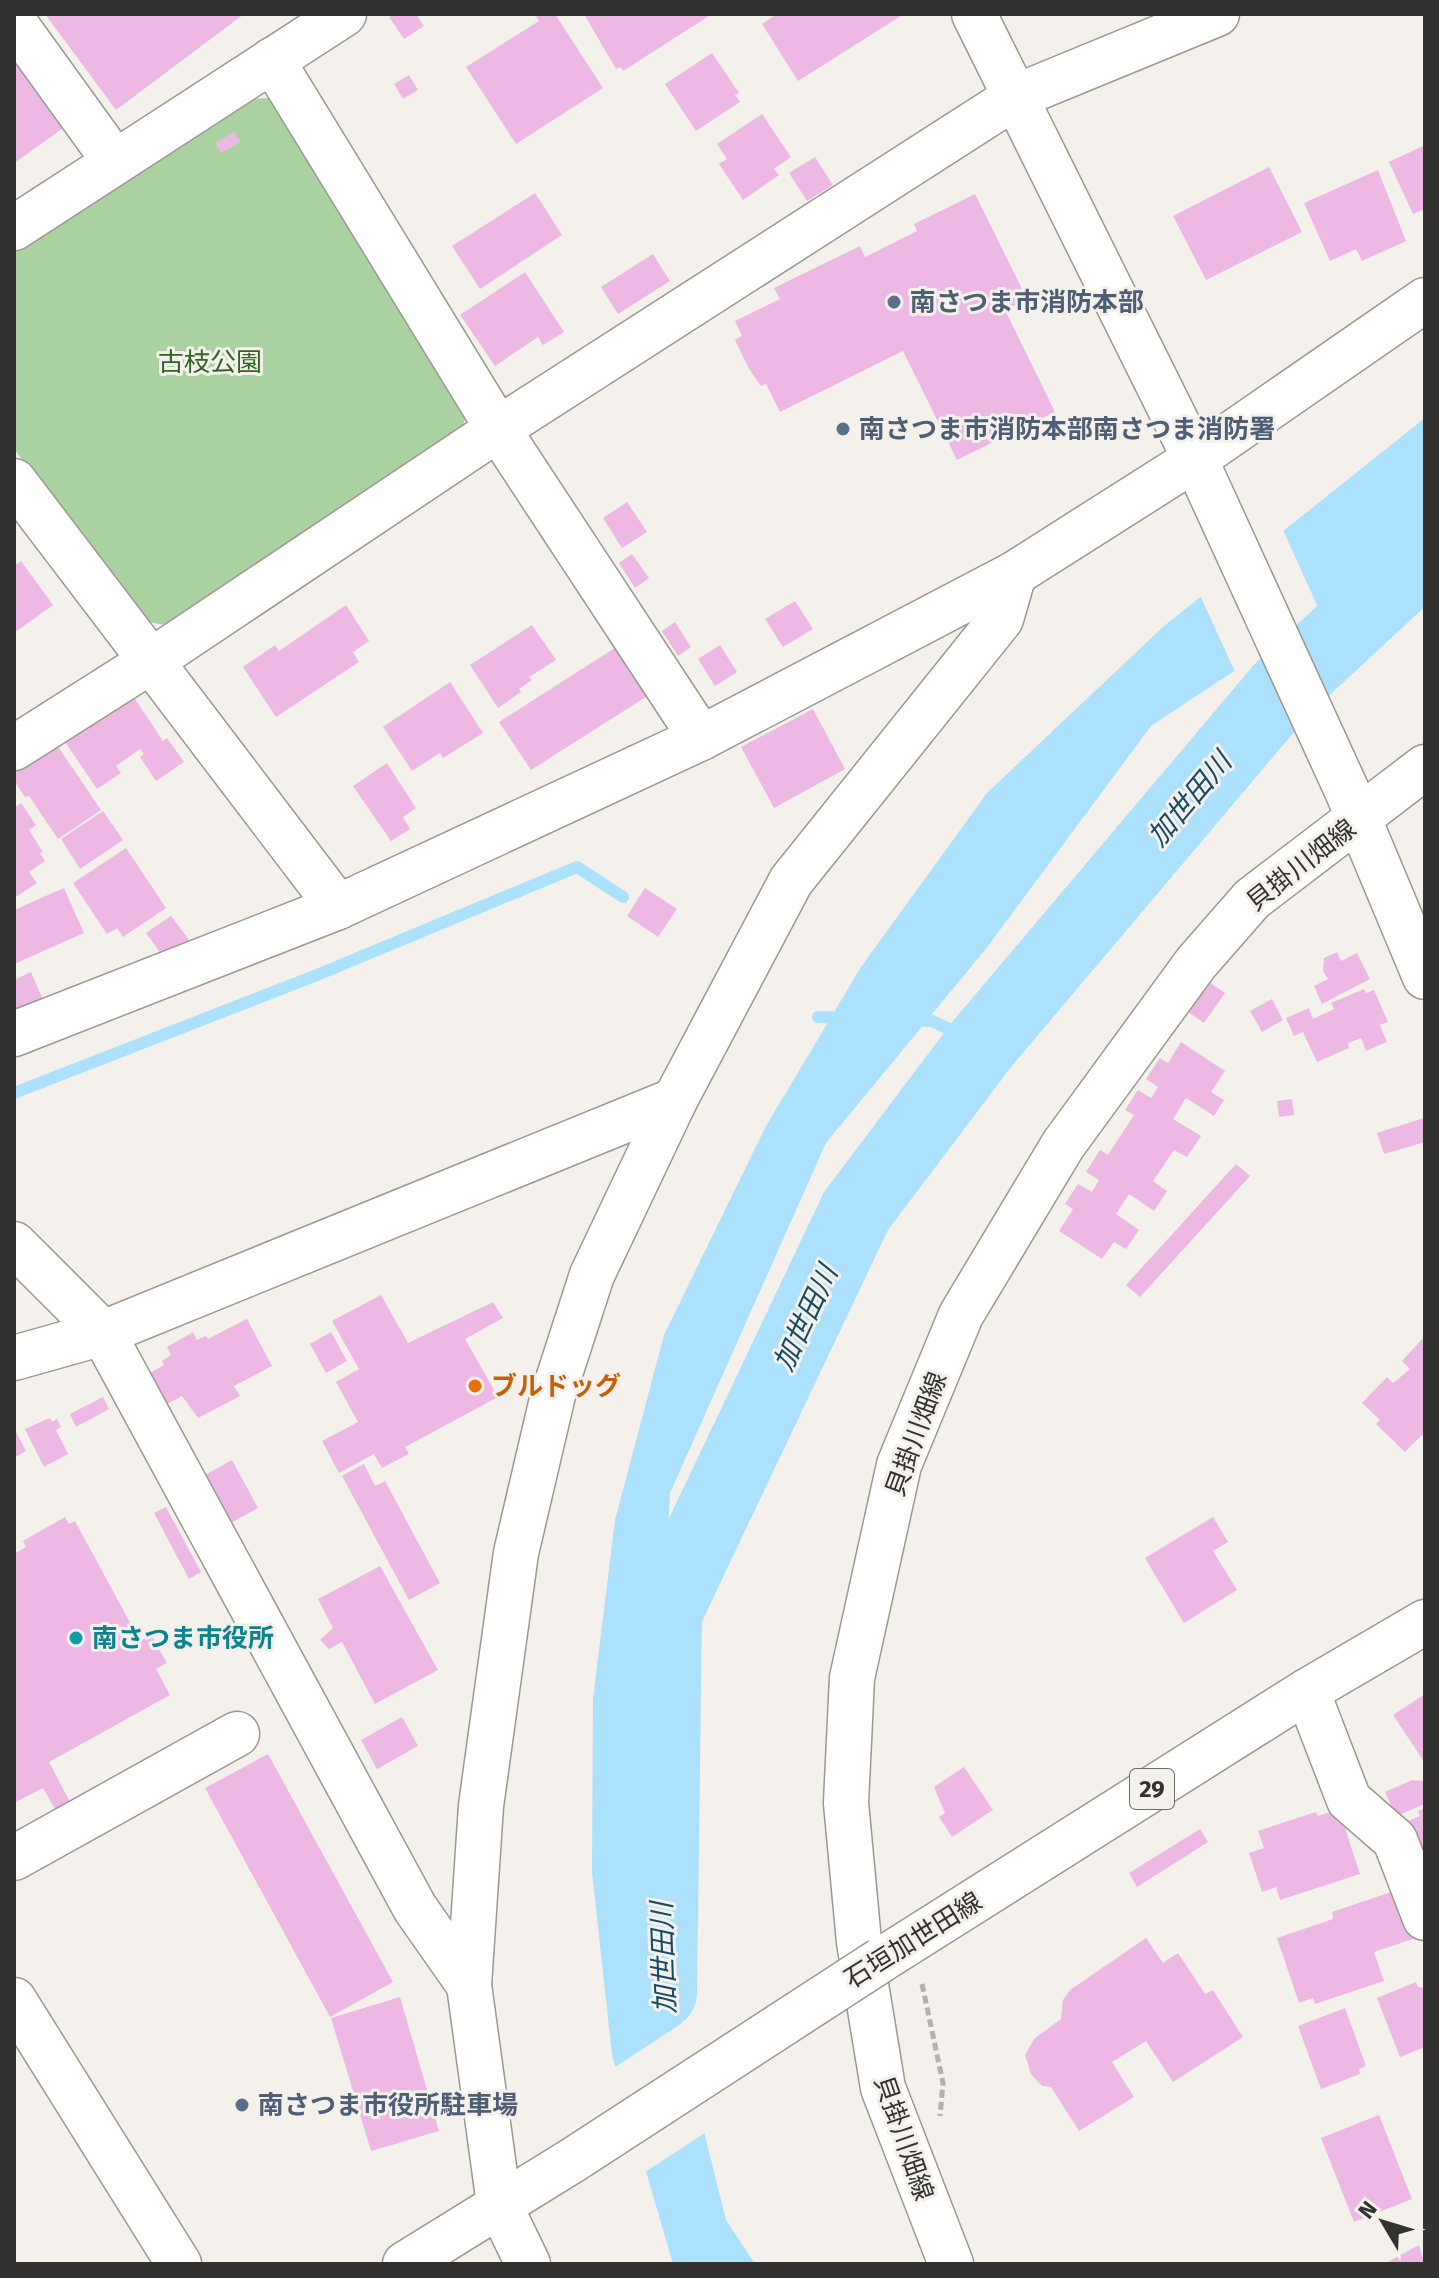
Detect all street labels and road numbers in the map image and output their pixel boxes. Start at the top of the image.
street label: 貝掛川畑線 [1241,813,1362,918]
street label: 貝掛川畑線 [880,1368,953,1501]
road number: 29 [1130,1769,1174,1809]
street label: 石垣加世田線 [839,1886,988,1995]
street label: 貝掛川畑線 [868,2072,939,2205]

